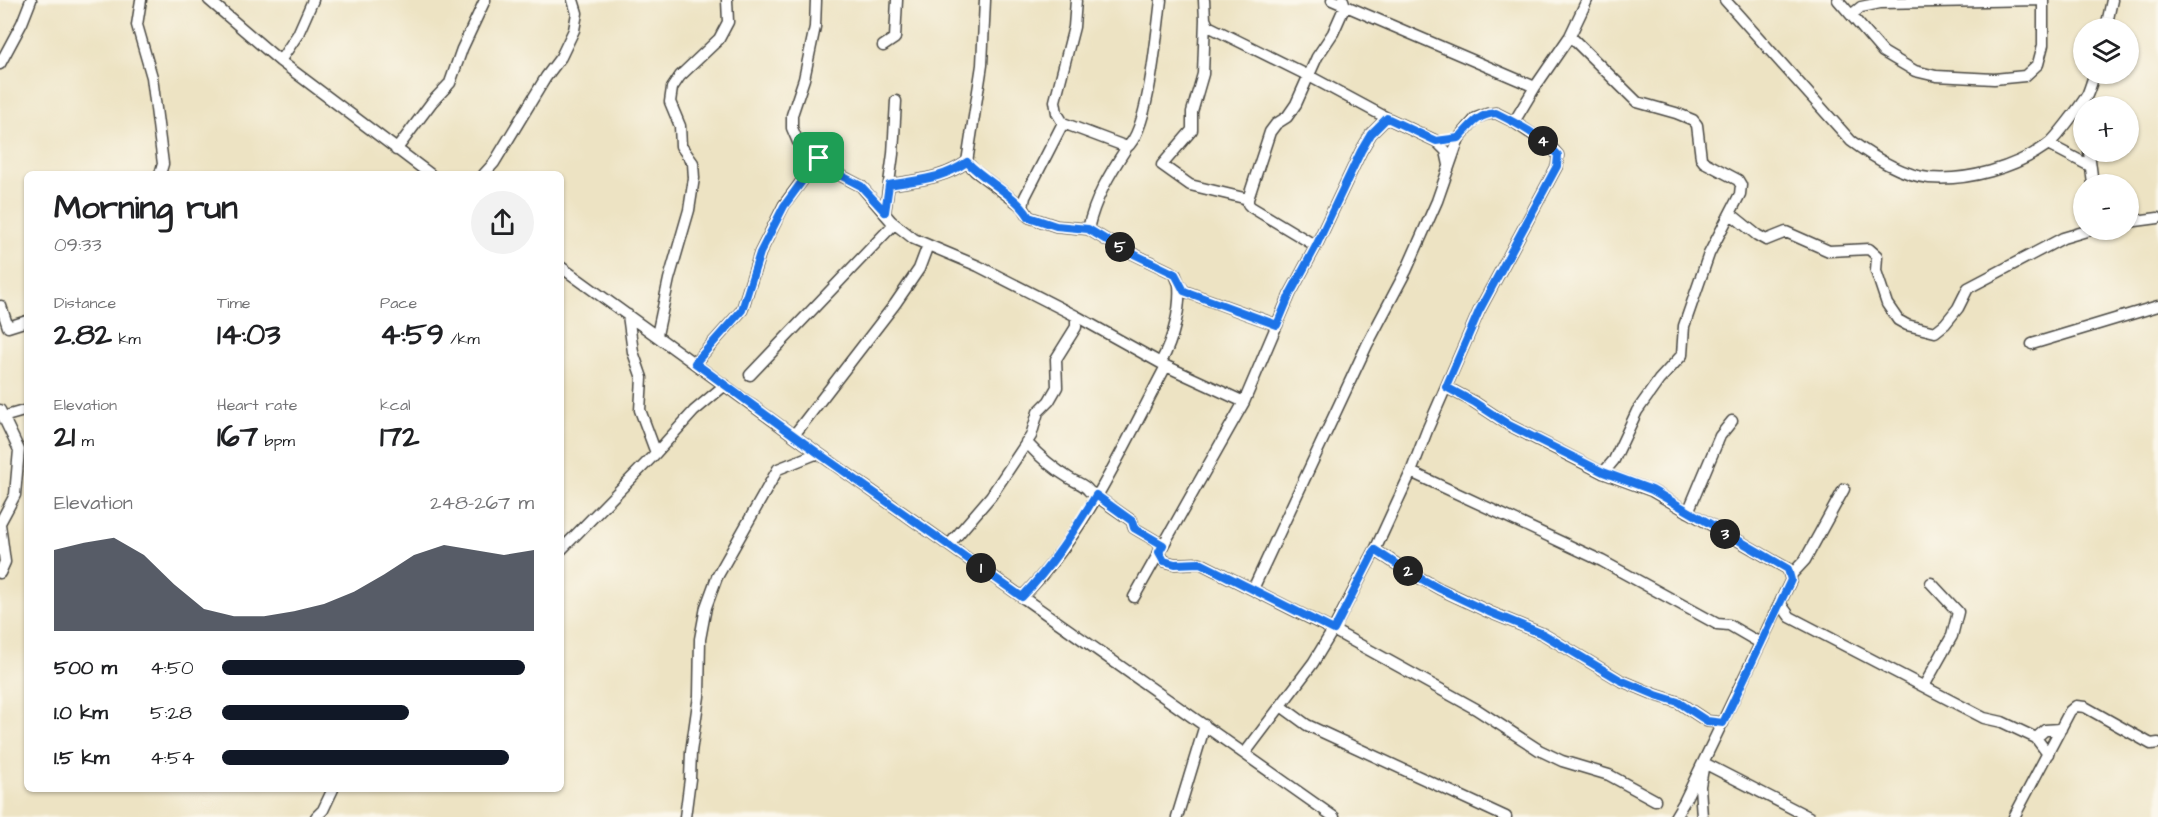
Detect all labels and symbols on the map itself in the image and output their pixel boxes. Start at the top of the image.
pin: 4 [1528,126,1558,156]
pin [793,132,844,183]
pin: 5 [1105,232,1135,262]
pin: 3 [1710,519,1740,549]
pin: 1 [966,553,996,583]
pin: 2 [1393,556,1423,586]

